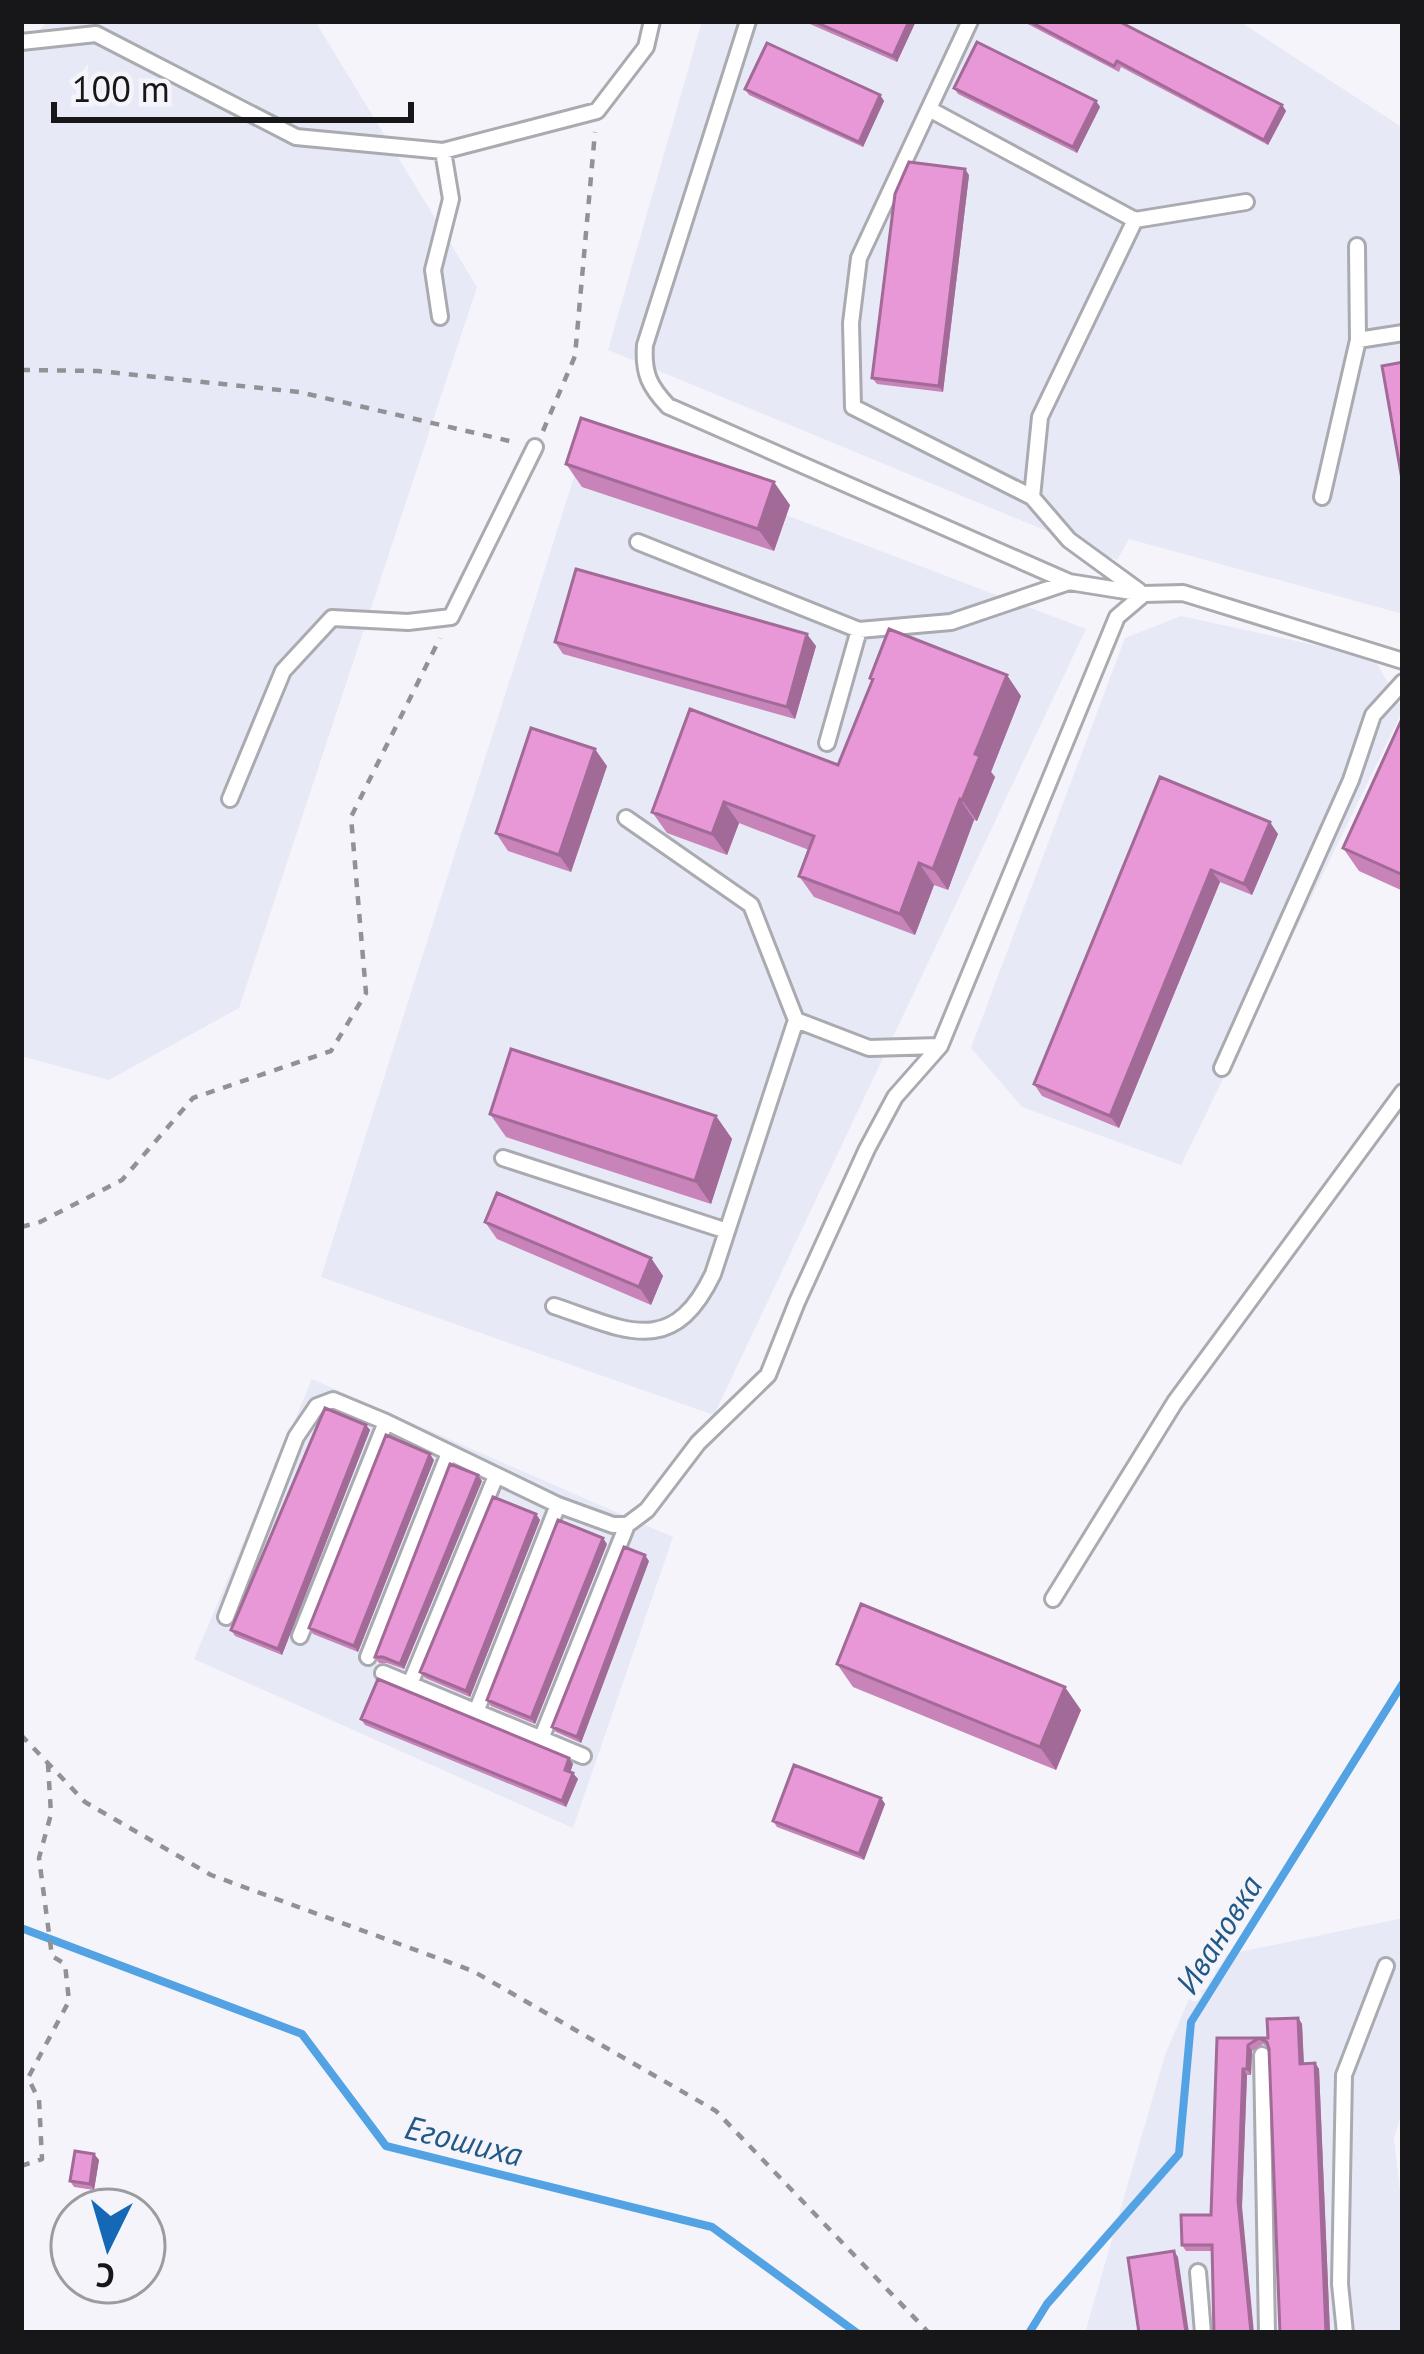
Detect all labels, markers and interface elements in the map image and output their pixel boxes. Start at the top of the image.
scale bar [54,48,411,122]
text: 100 m [72,65,170,112]
water label: Ивановка [1165,1867,1271,2001]
water label: Егошиха [401,2105,527,2175]
north arrow [48,2186,168,2306]
text: С [94,2254,116,2299]

